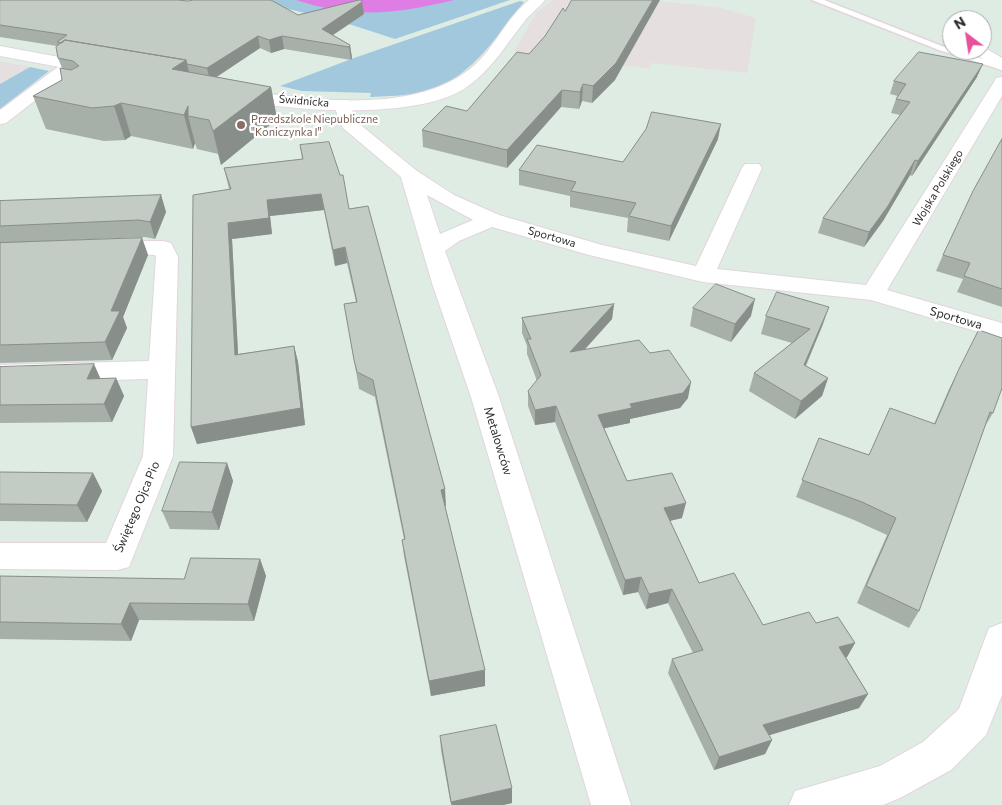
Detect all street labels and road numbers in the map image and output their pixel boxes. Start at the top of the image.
street label: Świdnicka [278,92,330,110]
street label: Wojska Polskiego [910,147,966,229]
street label: Sportowa [527,224,577,250]
street label: Sportowa [928,304,984,332]
street label: Metalowców [481,405,515,477]
street label: Świętego Ojca Pio [111,459,163,555]

